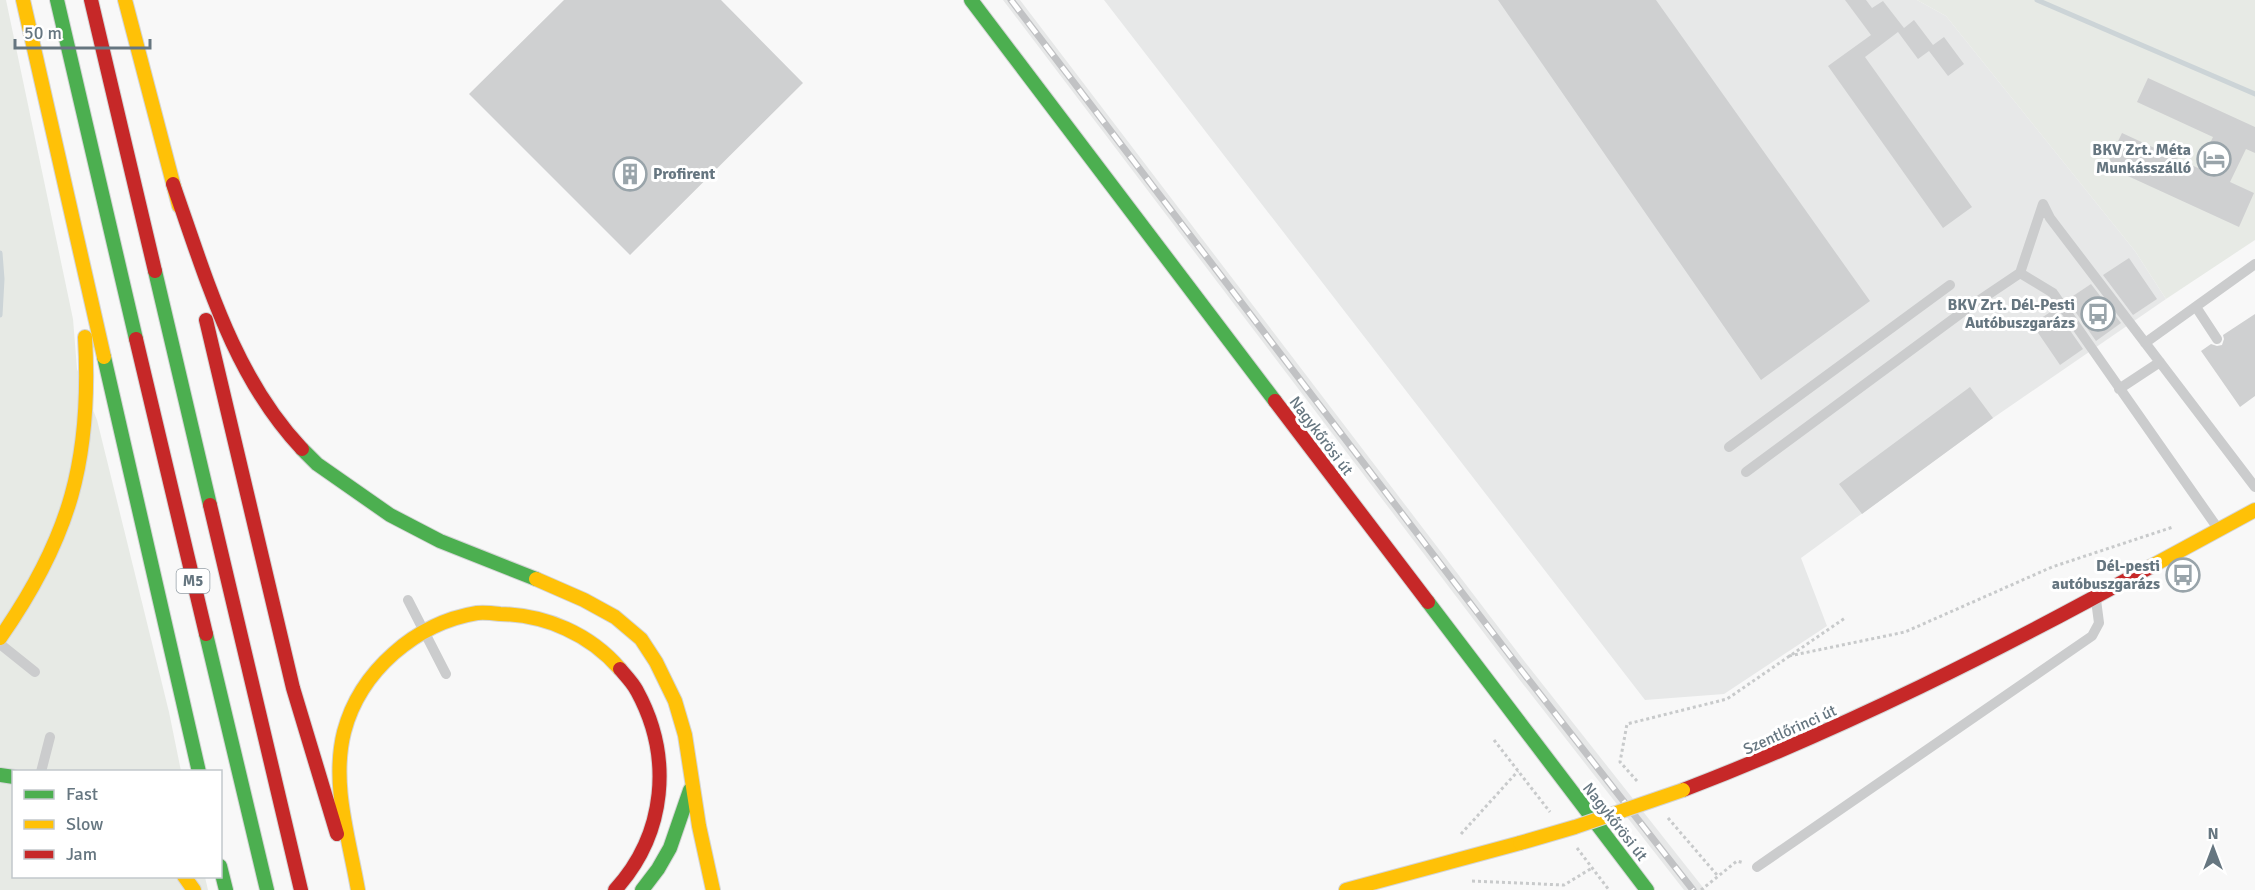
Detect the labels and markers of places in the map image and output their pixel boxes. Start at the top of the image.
place label: BKV Zrt. Méta Munkásszálló [2092,140,2191,178]
hotel icon: BKV Zrt. Méta Munkásszálló [2196,141,2232,177]
building icon: Profirent [612,156,648,192]
place label: Profirent [653,164,715,184]
place label: BKV Zrt. Dél-Pesti Autóbuszgarázs [1947,295,2075,333]
bus stop icon: BKV Zrt. Dél-Pesti Autóbuszgarázs [2080,296,2116,332]
place label: Dél-pesti autóbuszgarázs [2052,556,2160,594]
bus stop icon: Dél-pesti autóbuszgarázs [2165,557,2201,593]

